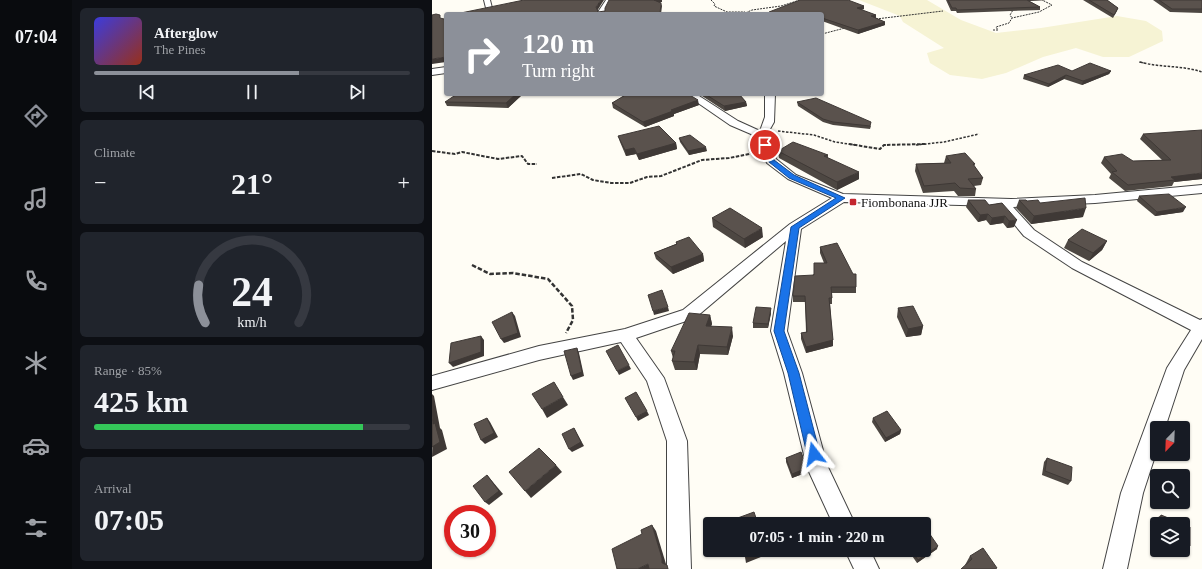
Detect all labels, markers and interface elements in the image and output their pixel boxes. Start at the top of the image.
text: Afterglow [154,25,218,41]
text: 07:04 [15,27,57,47]
icon: right [456,28,508,80]
text: 120 m [522,28,594,59]
text: The Pines [154,42,206,57]
text: Turn right [522,61,595,81]
icon: previous [136,81,158,103]
icon: pause [241,81,263,103]
icon: next [346,81,368,103]
icon: directions [22,102,50,130]
pin [748,128,782,162]
icon: arrive [754,134,776,156]
text: Climate [94,145,135,160]
text: 21° [231,167,273,200]
text: − [94,170,106,195]
text: + [398,170,410,195]
icon: music [22,185,50,213]
place label: Fiombonana JJR [861,195,948,210]
marker: Fiombonana JJR [848,197,858,207]
icon: phone [22,267,50,295]
text: 24 [231,268,273,314]
text: km/h [237,313,267,329]
icon: climate [22,349,50,377]
text: Range · 85% [94,363,162,378]
text: 425 km [94,385,188,418]
north arrow [1150,421,1190,461]
map controls [1150,421,1190,557]
icon: car [22,432,50,460]
position arrow [793,433,835,475]
button: search [1150,469,1190,509]
text: Arrival [94,481,132,496]
text: 07:05 [94,503,164,536]
speed limit sign: 30 [444,505,496,557]
icon: filters [22,514,50,542]
button: layers [1150,517,1190,557]
text: 07:05 · 1 min · 220 m [750,529,885,545]

